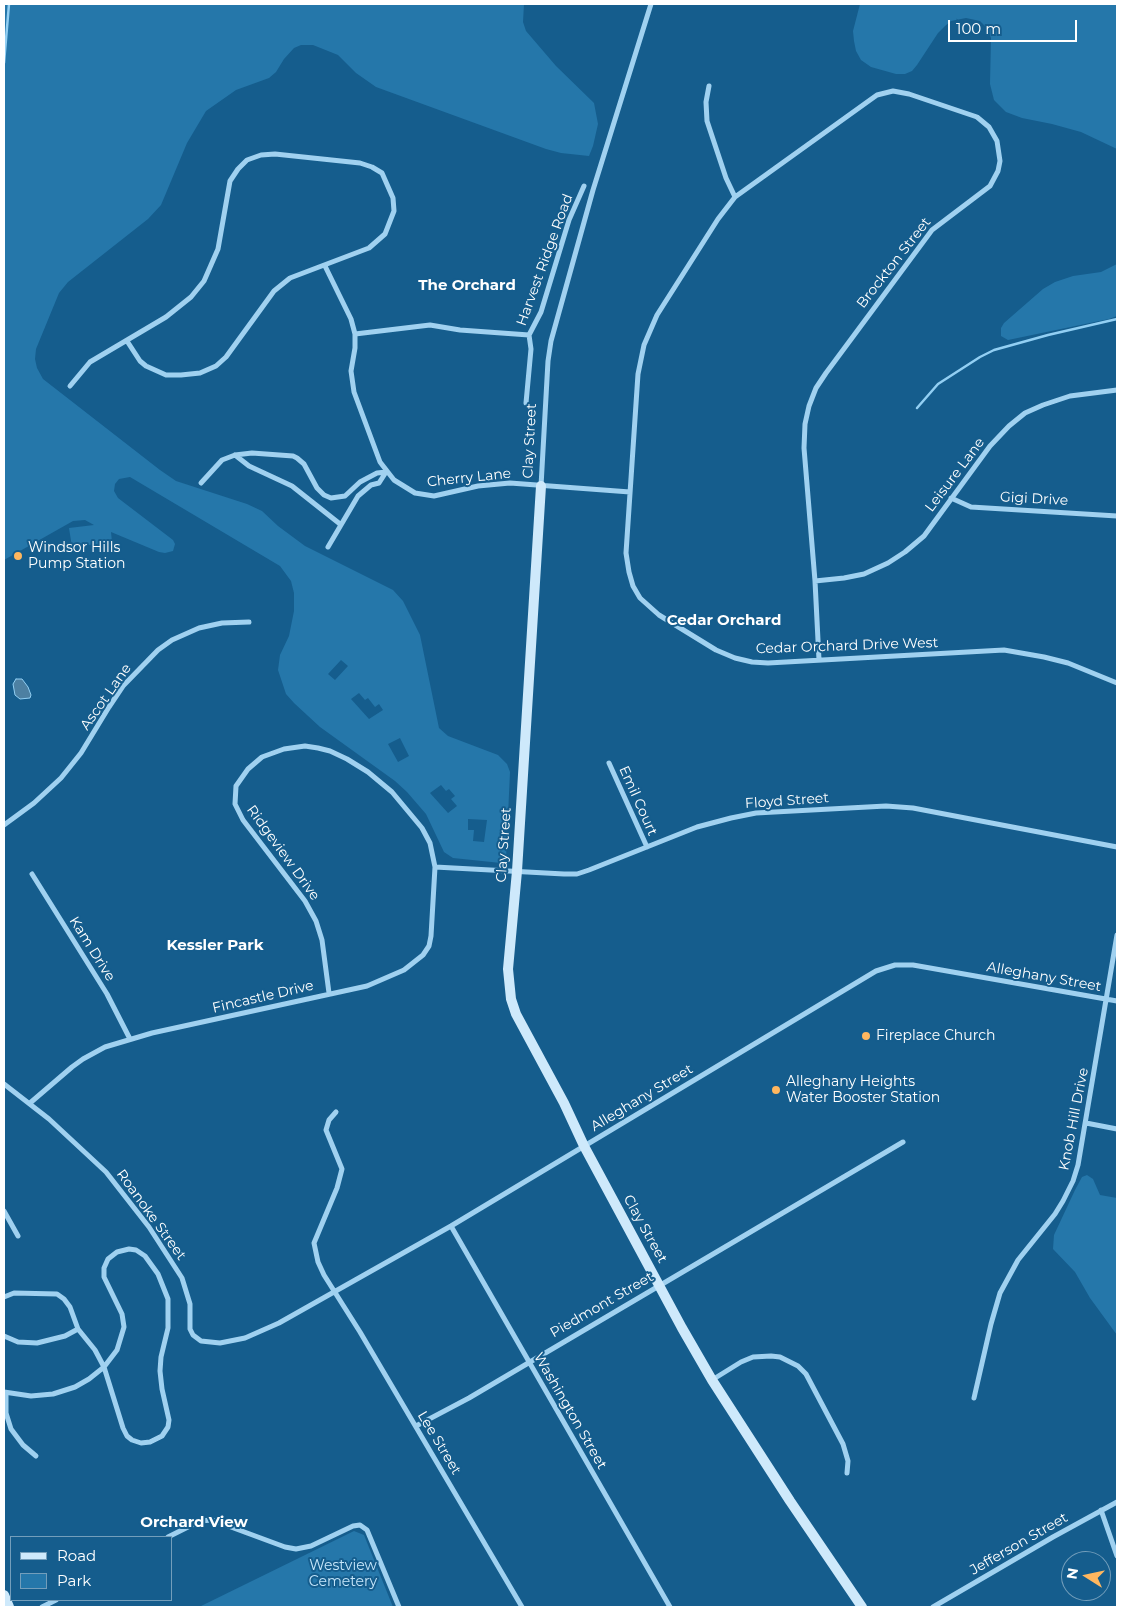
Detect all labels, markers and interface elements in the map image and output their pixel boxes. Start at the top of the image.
scale bar [951,10,1080,42]
text: 100 m [956,19,1001,38]
street label: Harvest Ridge Road [513,192,577,328]
street label: Brockton Street [853,214,935,312]
district label: The Orchard [418,277,516,295]
street label: Clay Street [520,403,540,479]
street label: Leisure Lane [922,435,988,515]
street label: Cherry Lane [426,465,512,491]
street label: Gigi Drive [999,489,1069,509]
place label: Windsor Hills Pump Station [28,540,125,572]
marker: Windsor Hills Pump Station [12,550,24,562]
district label: Cedar Orchard [667,612,781,630]
street label: Cedar Orchard Drive West [756,634,938,658]
street label: Ascot Lane [77,661,135,733]
street label: Emil Court [615,763,661,839]
street label: Floyd Street [744,790,830,812]
street label: Ridgeview Drive [243,802,323,904]
street label: Clay Street [493,807,515,883]
street label: Kam Drive [65,914,119,984]
district label: Kessler Park [166,937,264,955]
street label: Alleghany Street [985,959,1103,995]
street label: Fincastle Drive [211,977,315,1017]
place label: Fireplace Church [876,1028,995,1044]
marker: Fireplace Church [860,1030,872,1042]
street label: Alleghany Street [588,1061,696,1135]
street label: Knob Hill Drive [1056,1066,1092,1172]
place label: Alleghany Heights Water Booster Station [786,1074,940,1106]
marker: Alleghany Heights Water Booster Station [770,1084,782,1096]
street label: Roanoke Street [112,1166,190,1264]
street label: Clay Street [619,1192,671,1266]
street label: Piedmont Street [547,1269,657,1341]
street label: Washington Street [530,1350,610,1472]
street label: Lee Street [414,1408,464,1478]
street label: Jefferson Street [967,1509,1071,1579]
district label: Orchard View [140,1514,248,1532]
legend [10,1536,172,1601]
text: Road [57,1546,96,1565]
north arrow [1061,1551,1111,1601]
park label: Westview Cemetery [309,1558,377,1590]
text: N [1062,1566,1082,1581]
text: Park [57,1571,91,1590]

